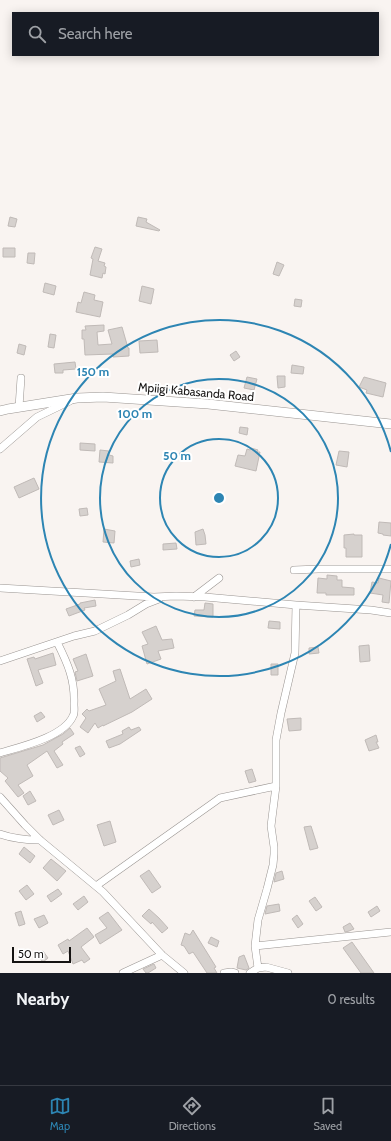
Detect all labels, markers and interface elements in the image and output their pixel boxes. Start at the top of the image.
search box [12,12,379,56]
icon: search [26,23,48,45]
text: Search here [58,25,133,43]
text: 150 m [77,364,109,379]
street label: Mpiigi Kabasanda Road [137,379,255,404]
text: 100 m [118,406,152,421]
text: 50 m [163,448,191,463]
centre of rings [212,491,226,505]
scale bar [12,945,71,964]
text: 50 m [18,947,44,961]
text: Nearby [16,989,69,1009]
text: 0 results [327,991,375,1007]
tab: Map [49,1095,71,1133]
tab: Directions [169,1095,216,1133]
tab: Saved [314,1095,342,1133]

